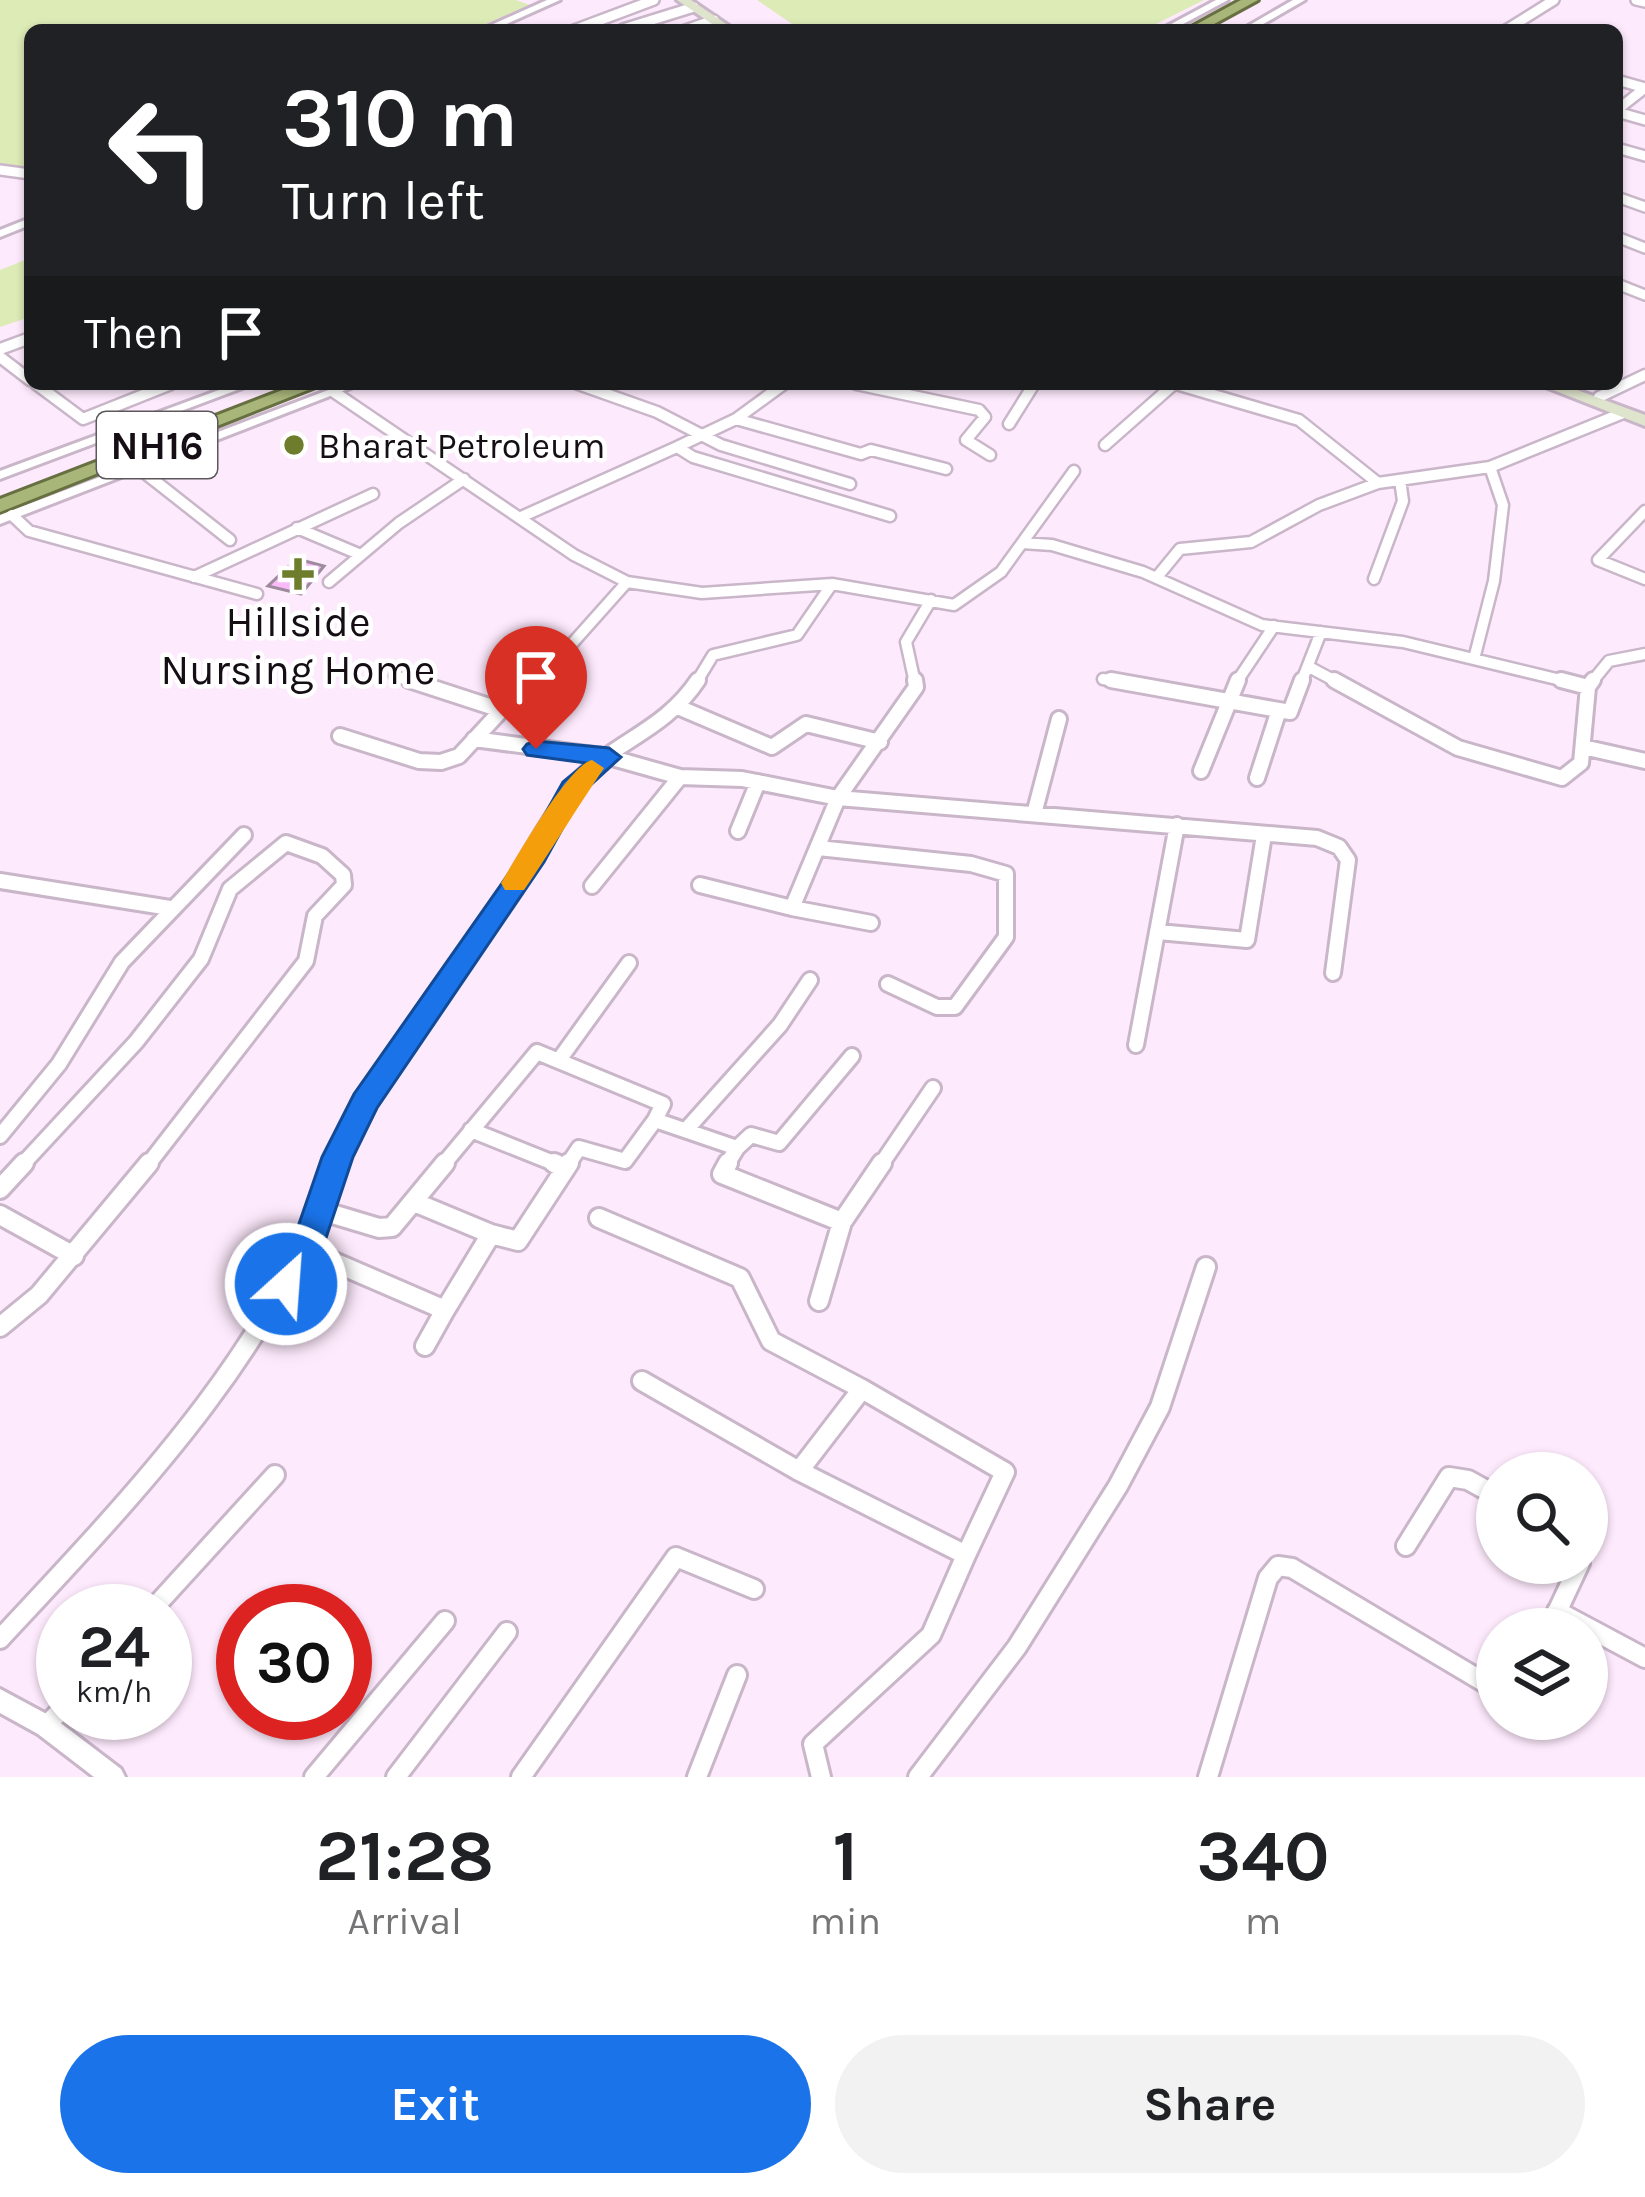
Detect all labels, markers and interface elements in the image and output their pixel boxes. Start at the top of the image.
text: 310 m [282,69,518,167]
icon: left [84,72,240,228]
text: Turn left [282,169,485,233]
icon: arrive [208,300,274,366]
text: Then [84,307,184,359]
road number: NH16 [97,412,217,478]
place label: Bharat Petroleum [318,425,606,467]
marker: Bharat Petroleum [281,432,307,458]
marker: Hillside Nursing Home [282,558,314,590]
place label: Hillside Nursing Home [161,597,435,695]
pin [485,626,587,749]
icon: arrive [503,644,569,710]
position arrow [223,1221,349,1347]
map controls [1476,1452,1608,1740]
button: search [1476,1452,1608,1584]
speed limit sign: 30 [216,1584,372,1740]
button: layers [1476,1608,1608,1740]
text: 24 [78,1612,150,1682]
text: km/h [76,1674,152,1710]
text: 21:28 [315,1814,494,1898]
text: 1 [832,1814,858,1898]
text: 340 [1196,1814,1330,1898]
text: Arrival [348,1898,462,1944]
text: min [809,1898,881,1944]
text: m [1245,1898,1281,1944]
button: Exit [60,2035,811,2173]
button: Share [835,2035,1585,2173]

